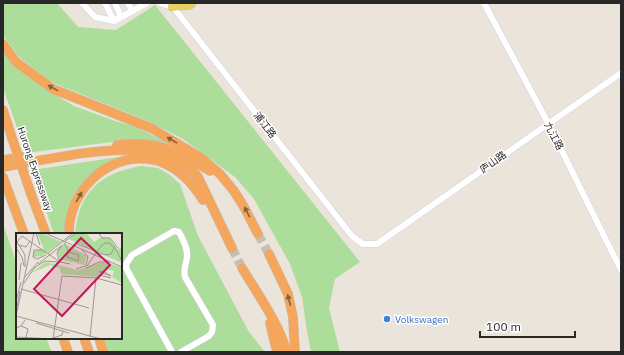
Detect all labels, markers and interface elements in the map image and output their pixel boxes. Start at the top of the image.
one-way arrow [47,85,59,92]
street label: 浦江路 [251,109,279,141]
street label: 九江路 [541,120,567,152]
street label: Hurong Expressway [14,125,56,213]
one-way arrow [166,137,178,144]
street label: 庐山路 [477,148,509,176]
one-way arrow [75,191,82,203]
one-way arrow [244,206,250,218]
inset map [16,233,122,339]
one-way arrow [286,293,292,305]
place label: Volkswagen [395,313,448,326]
scale bar [480,313,575,339]
marker: Volkswagen [382,314,392,324]
text: 100 m [486,319,521,334]

